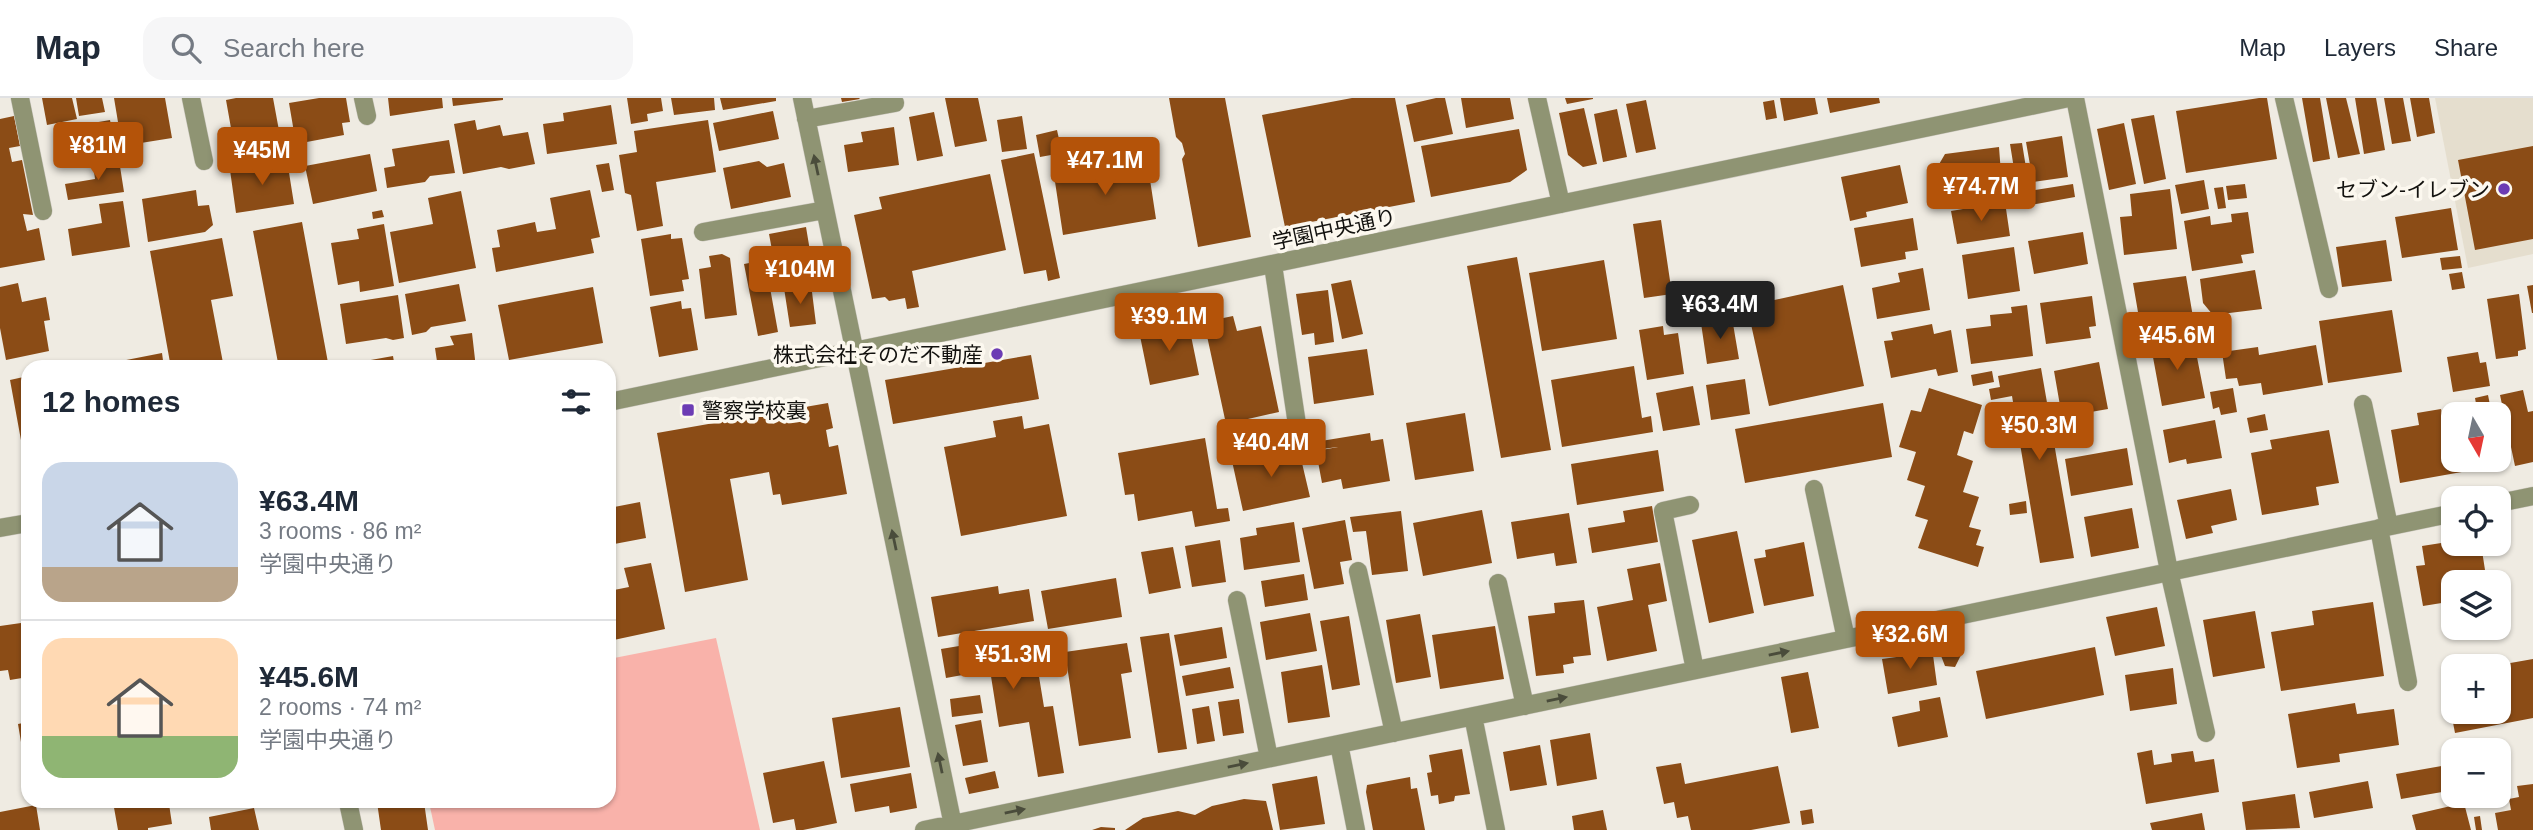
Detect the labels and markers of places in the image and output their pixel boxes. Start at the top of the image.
pin: ¥81M [57,122,139,182]
pin: ¥45M [221,127,303,187]
pin: ¥47.1M [1048,138,1162,197]
pin: ¥74.7M [1924,164,2038,223]
place label: セブン-イレブン [2336,178,2490,201]
marker: セブン-イレブン [2496,181,2512,197]
pin: ¥104M [751,246,849,306]
pin: ¥63.4M [1663,282,1777,341]
pin: ¥39.1M [1112,294,1226,353]
pin: ¥45.6M [2120,313,2234,372]
place label: 株式会社そのだ不動産 [773,343,983,366]
marker: 株式会社そのだ不動産 [989,346,1005,362]
place label: 警察学校裏 [702,399,807,422]
marker: 警察学校裏 [680,402,696,418]
pin: ¥50.3M [1982,402,2096,462]
pin: ¥40.4M [1214,420,1328,479]
pin: ¥32.6M [1853,612,1967,671]
pin: ¥51.3M [956,632,1070,691]

